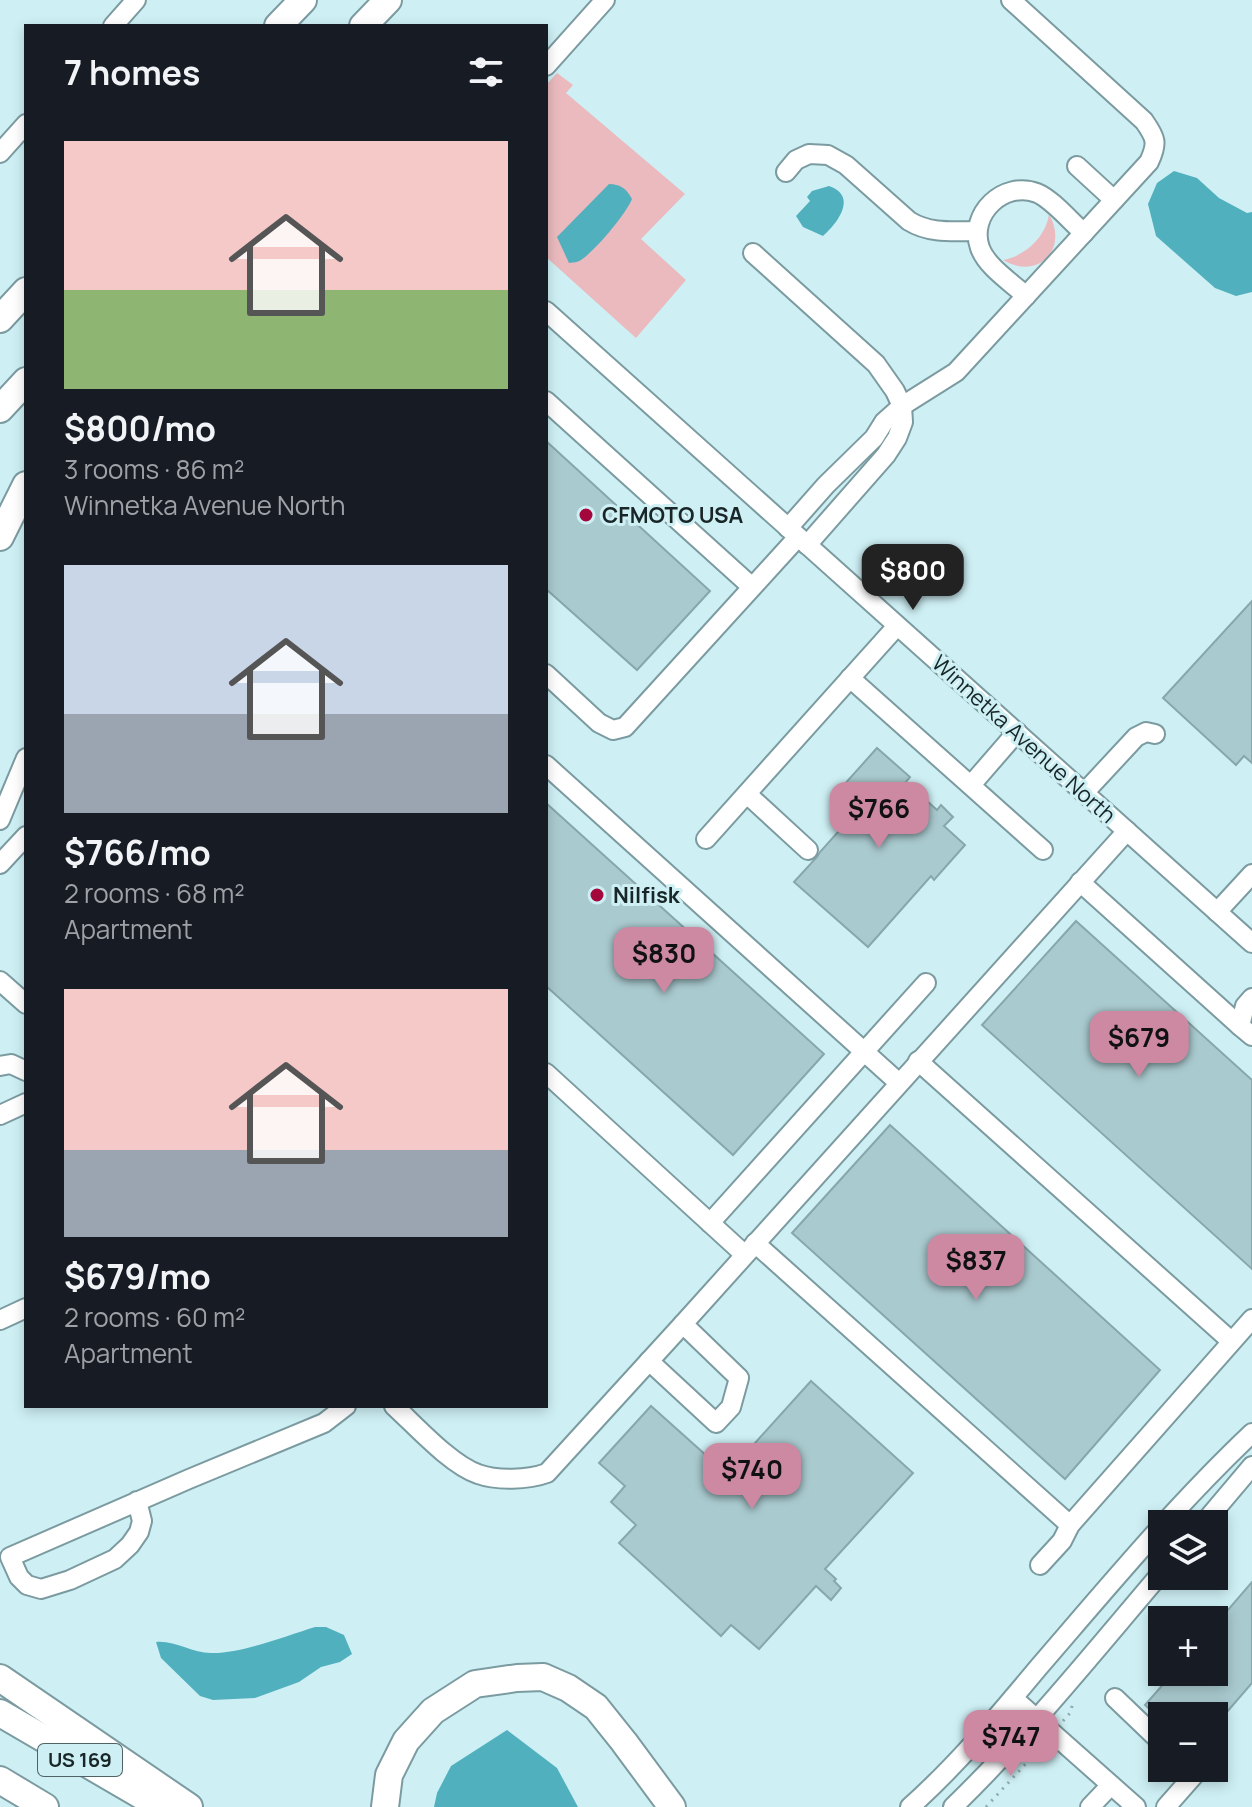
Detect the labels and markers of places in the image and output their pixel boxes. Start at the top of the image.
place label: CFMOTO USA [602,500,743,530]
marker: CFMOTO USA [577,506,595,524]
pin: $800 [866,544,960,612]
pin: $766 [832,782,926,850]
place label: Nilfisk [613,880,681,910]
marker: Nilfisk [588,886,606,904]
pin: $830 [617,927,711,995]
pin: $679 [1092,1011,1186,1079]
pin: $837 [929,1234,1023,1302]
pin: $740 [705,1443,799,1511]
pin: $747 [964,1710,1058,1778]

